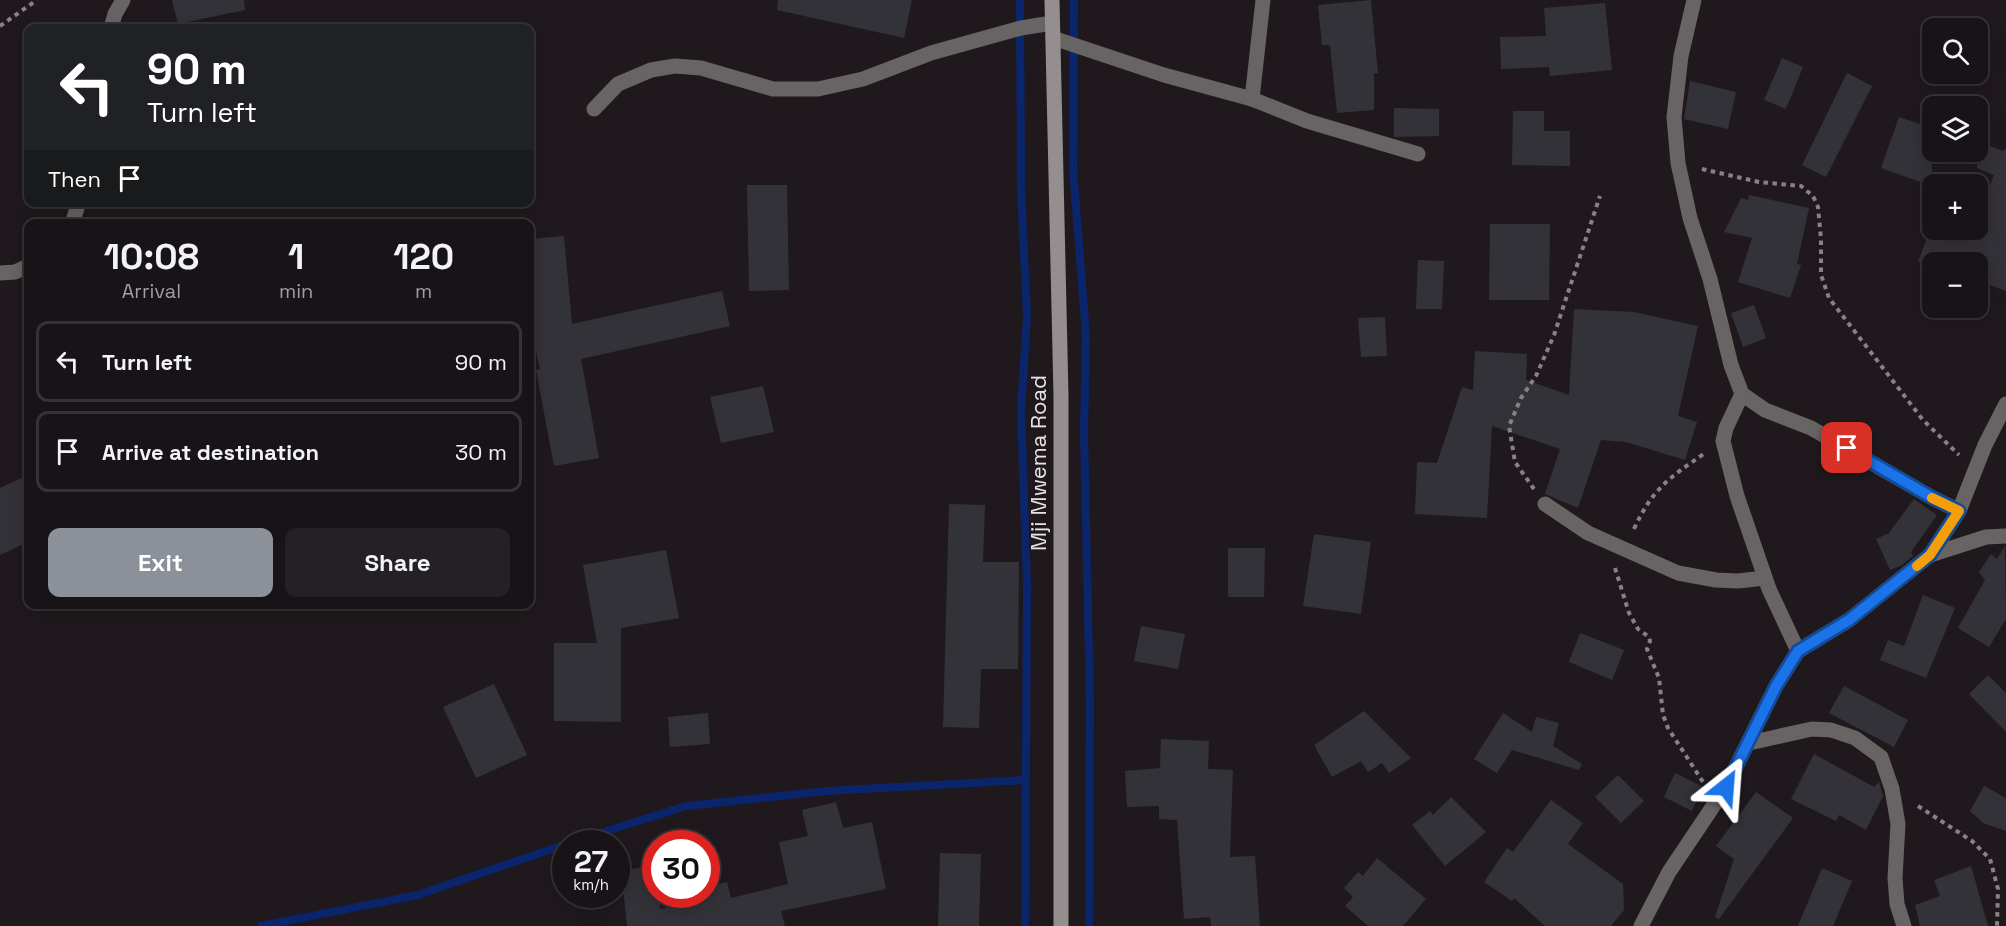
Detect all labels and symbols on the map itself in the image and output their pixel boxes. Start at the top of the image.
street label: Mji Mwema Road [1024,375,1052,551]
pin [1821,422,1872,473]
position arrow [1694,755,1758,819]
speed limit sign: 30 [642,830,720,908]

